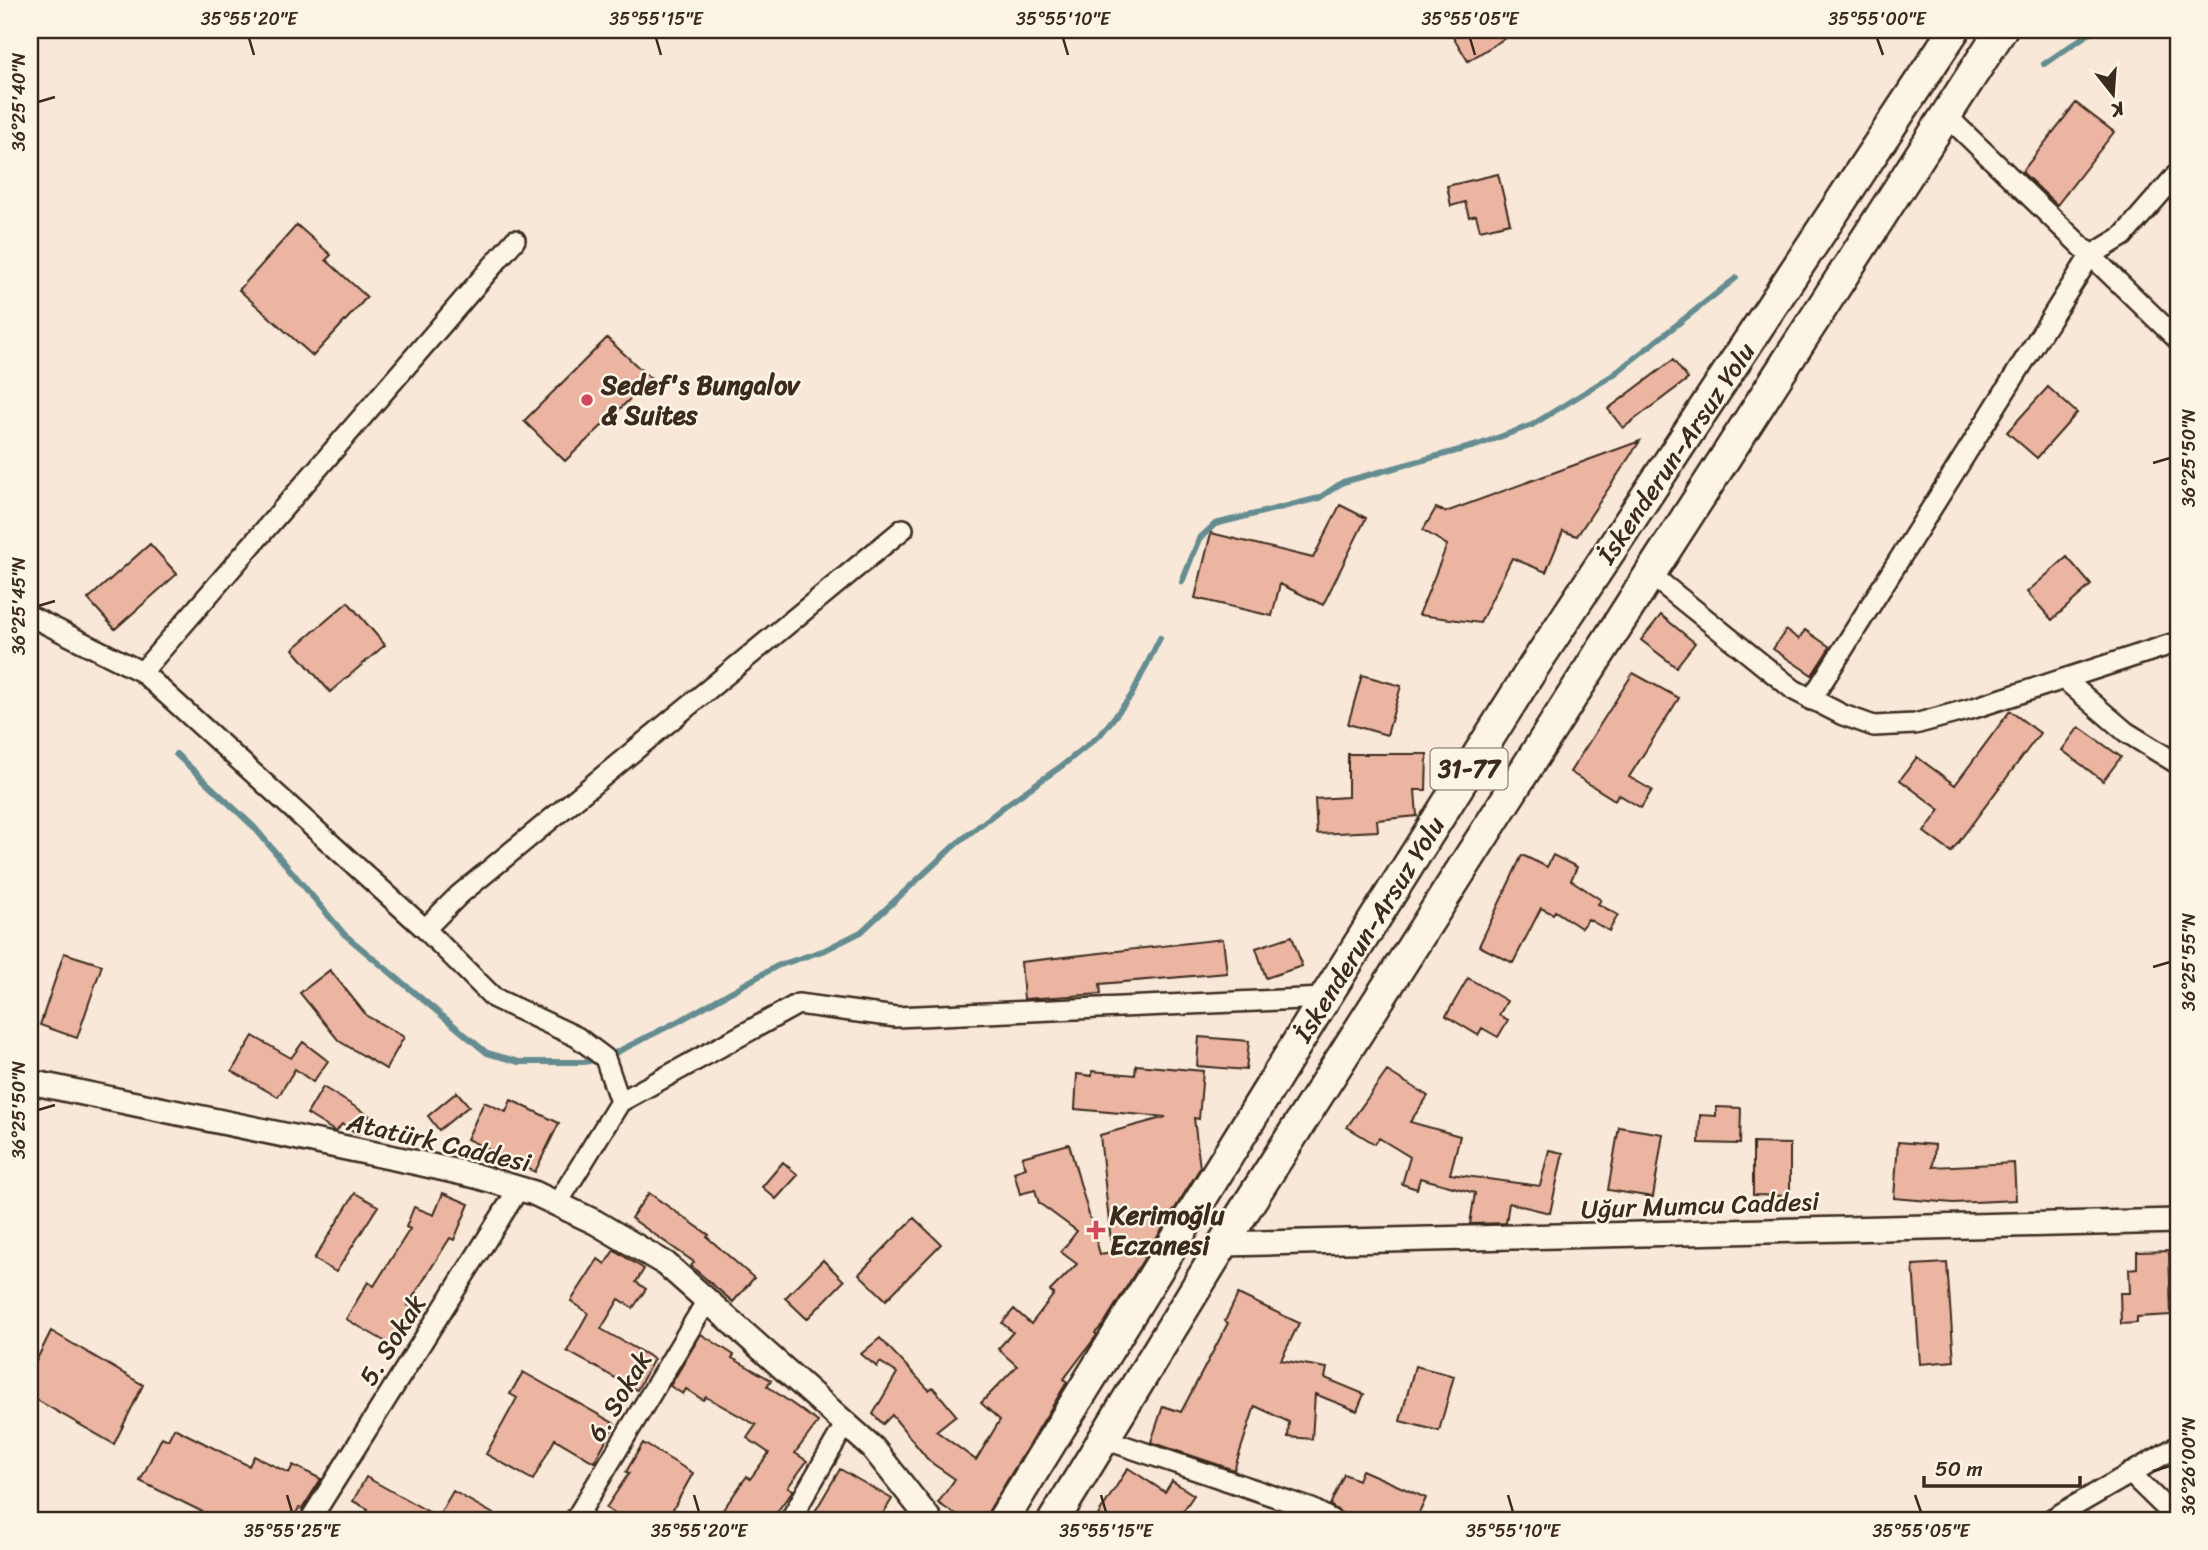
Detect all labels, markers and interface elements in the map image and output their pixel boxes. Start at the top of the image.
text: 35°55'20"E [201,3,298,35]
text: 35°55'15"E [609,3,704,35]
text: 35°55'10"E [1016,3,1111,35]
text: 35°55'05"E [1421,3,1520,35]
text: 35°55'00"E [1828,3,1927,35]
text: 36°25'40"N [3,52,35,151]
north arrow [2078,60,2148,130]
text: K [2106,92,2129,128]
street label: İskenderun-Arsuz Yolu [1584,332,1768,574]
place label: Sedef's Bungalov & Suites [600,362,801,438]
marker: Sedef's Bungalov & Suites [579,392,595,408]
text: 36°25'50"N [2173,408,2205,507]
text: 36°25'45"N [3,556,35,655]
road number: 31-77 [1430,748,1508,790]
street label: İskenderun-Arsuz Yolu [1280,807,1457,1052]
text: 36°25'55"N [2173,913,2205,1011]
text: 36°25'50"N [3,1060,35,1159]
street label: Atatürk Caddesi [342,1098,536,1186]
street label: Uğur Mumcu Caddesi [1580,1178,1821,1232]
place label: Kerimoğlu Eczanesi [1109,1192,1225,1268]
marker: Kerimoğlu Eczanesi [1088,1222,1104,1238]
street label: 5. Sokak [346,1285,438,1395]
street label: 6. Sokak [574,1341,664,1451]
text: 36°26'00"N [2173,1417,2205,1515]
scale bar [1924,1445,2080,1489]
text: 50 m [1935,1450,1983,1488]
text: 35°55'25"E [244,1515,341,1547]
text: 35°55'20"E [651,1515,748,1547]
text: 35°55'15"E [1059,1515,1154,1547]
text: 35°55'10"E [1466,1515,1561,1547]
text: 35°55'05"E [1872,1515,1971,1547]

